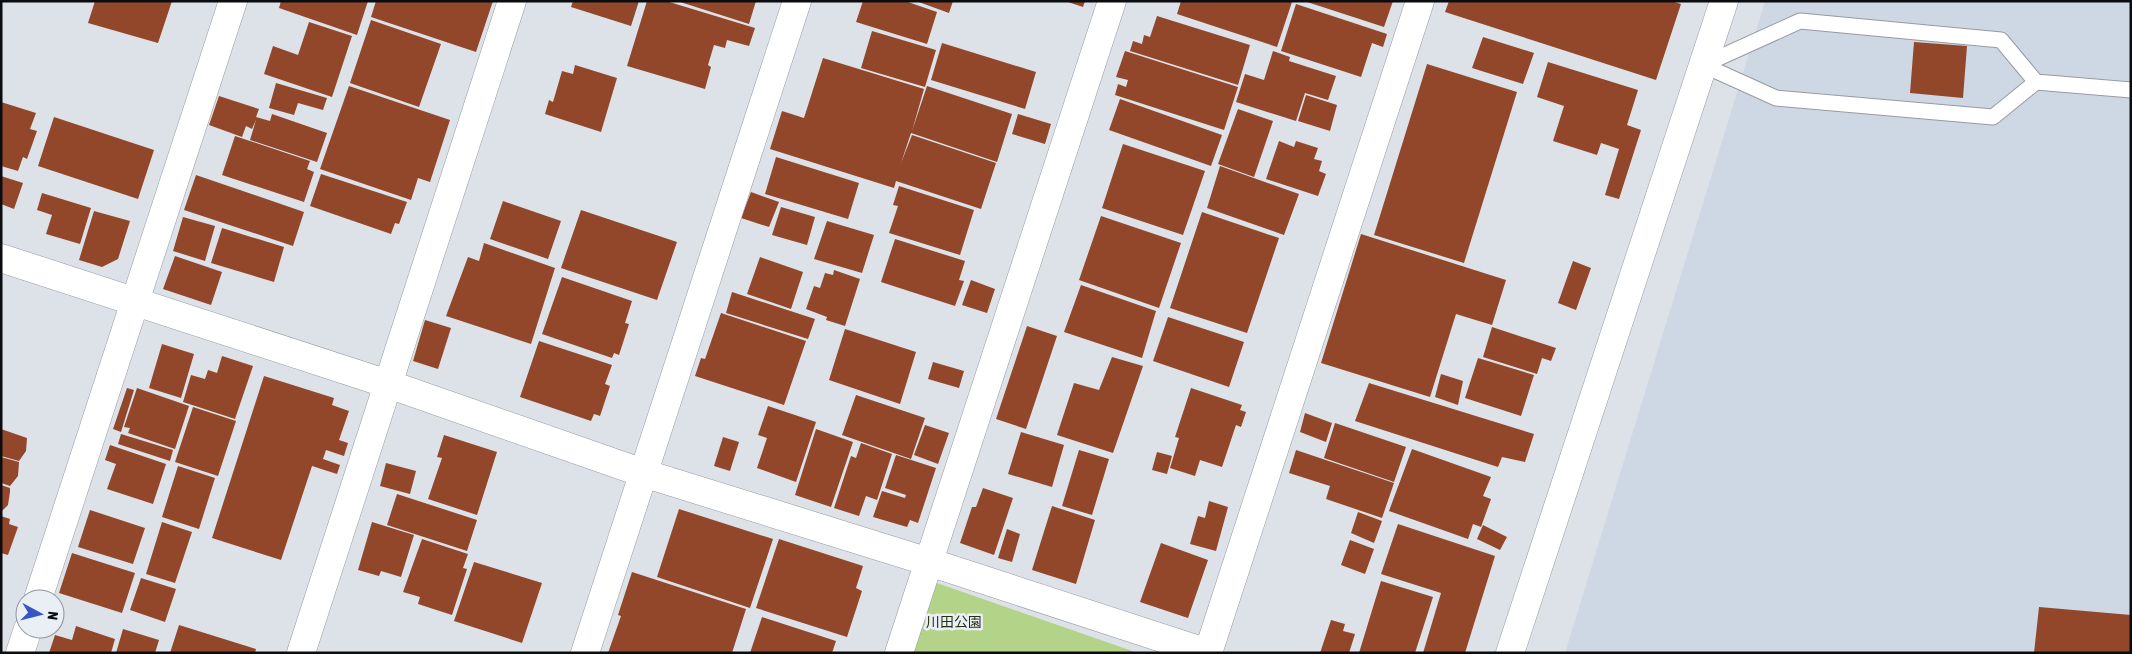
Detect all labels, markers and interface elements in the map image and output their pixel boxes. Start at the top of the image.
north arrow [15,589,65,639]
text: N [44,611,61,621]
park label: 川田公園 [926,614,982,630]

